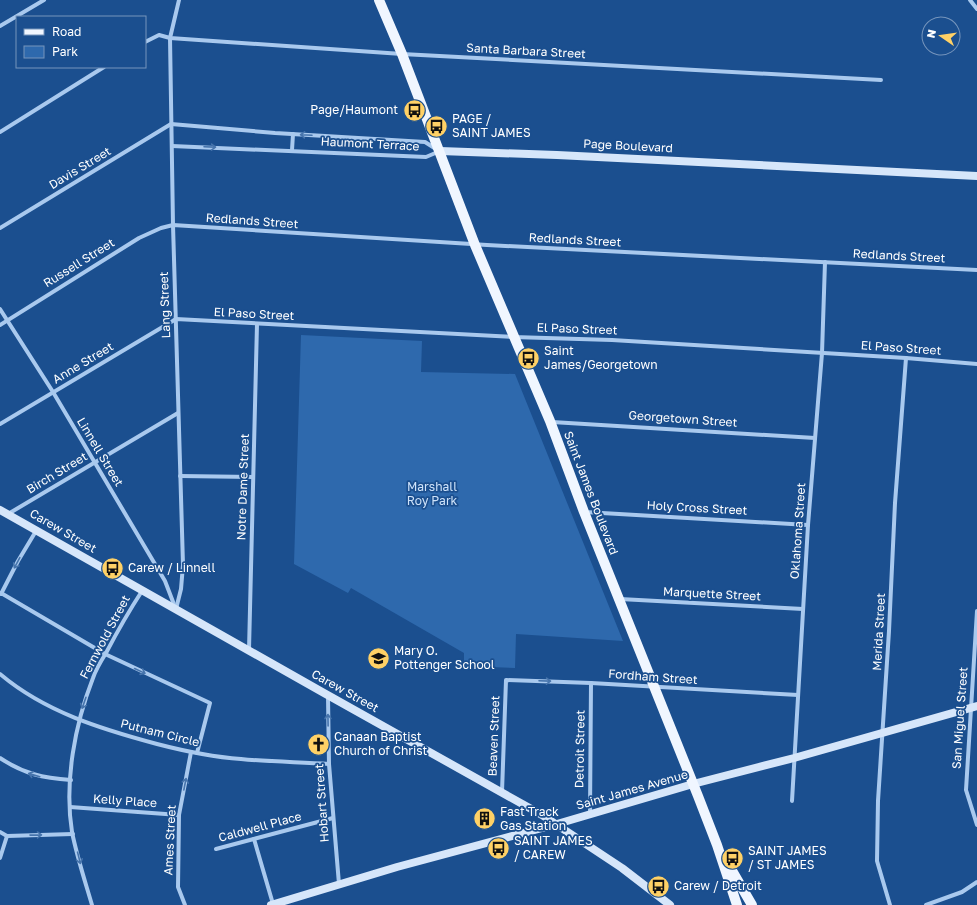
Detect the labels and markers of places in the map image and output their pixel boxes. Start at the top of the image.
bus stop icon: Page/Haumont [401,97,427,123]
place label: Page/Haumont [310,102,398,117]
place label: PAGE / SAINT JAMES [452,111,531,140]
bus stop icon: PAGE / SAINT JAMES [424,113,450,139]
place label: Saint James/Georgetown [544,343,658,372]
bus stop icon: Saint James/Georgetown [516,345,542,371]
bus stop icon: Carew / Linnell [99,555,125,581]
place label: Carew / Linnell [128,560,215,575]
place label: Mary O. Pottenger School [394,643,495,672]
school or university icon: Mary O. Pottenger School [365,645,391,671]
place label: Canaan Baptist Church of Christ [334,729,428,758]
church icon: Canaan Baptist Church of Christ [306,731,332,757]
place label: Fast Track Gas Station [500,804,566,833]
building icon: Fast Track Gas Station [472,806,498,832]
place label: SAINT JAMES / CAREW [514,833,593,862]
bus stop icon: SAINT JAMES / CAREW [486,835,512,861]
place label: SAINT JAMES / ST JAMES [748,843,827,872]
bus stop icon: SAINT JAMES / ST JAMES [719,845,745,871]
bus stop icon: Carew / Detroit [645,873,671,899]
place label: Carew / Detroit [674,878,762,893]

